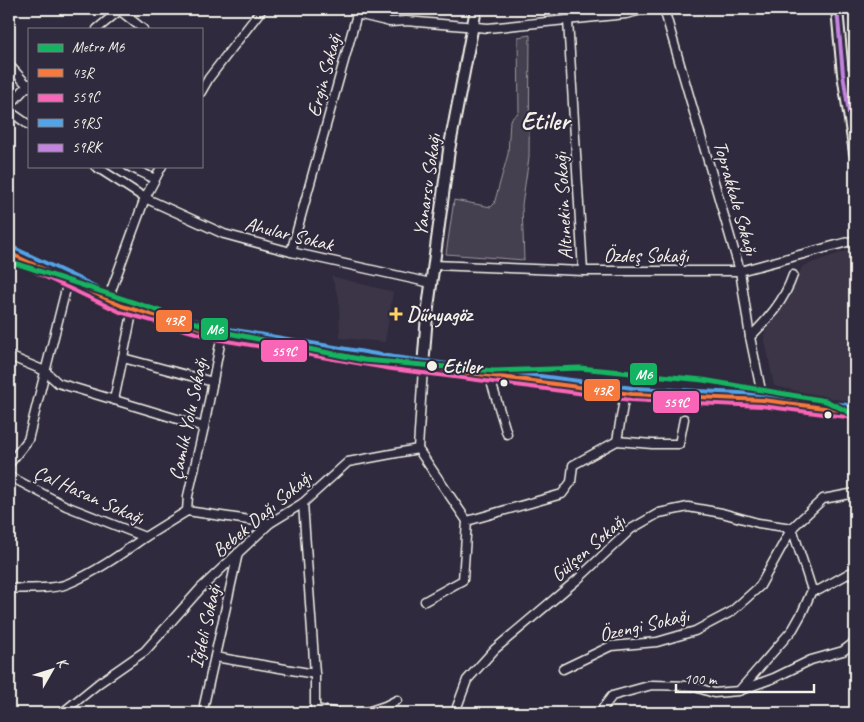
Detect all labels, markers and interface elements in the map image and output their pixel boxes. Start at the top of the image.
legend [28,28,202,168]
street label: Ergin Sokağı [301,29,347,120]
text: Metro M6 [72,38,126,57]
text: 43R [72,64,96,83]
text: 559C [72,88,101,107]
district label: Etiler [521,105,572,137]
text: 59RS [72,114,102,133]
street label: Yanarsu Sokağı [407,131,447,238]
text: 59RK [72,138,104,157]
street label: Toprakkale Sokağı [708,138,765,259]
street label: Altınekin Sokağı [548,150,578,260]
street label: Ahular Sokak [242,211,337,257]
street label: Özdeş Sokağı [604,243,690,268]
place label: Dűnyagöz [407,302,474,328]
marker: Dűnyagöz [389,307,403,321]
line badge: 43R [155,309,193,333]
text: 43R [164,312,186,329]
line badge: M6 [200,317,229,341]
text: M6 [207,321,225,338]
line badge: 559C [260,339,308,363]
text: 559C [272,343,299,360]
street label: Çamlık Yolu Sokağı [163,354,213,482]
place label: Etiler [443,354,485,379]
marker: Etiler [425,359,439,373]
line badge: M6 [629,362,658,386]
text: M6 [636,366,654,383]
unlabelled marker [499,378,509,388]
line badge: 43R [583,378,621,402]
text: 43R [592,382,614,399]
line badge: 559C [652,390,700,414]
text: 559C [664,394,691,411]
unlabelled marker [823,410,833,420]
street label: Çal Hasan Sokağı [30,460,149,531]
street label: Bebek Dağı Sokağı [207,464,318,563]
street label: Gülşen Sokağı [546,508,631,587]
street label: İğdeli Sokağı [183,581,227,670]
street label: Özengi Sokağı [597,602,692,647]
north arrow [28,644,78,694]
text: K [53,654,72,672]
scale bar [676,662,814,694]
text: 100 m [684,670,718,689]

